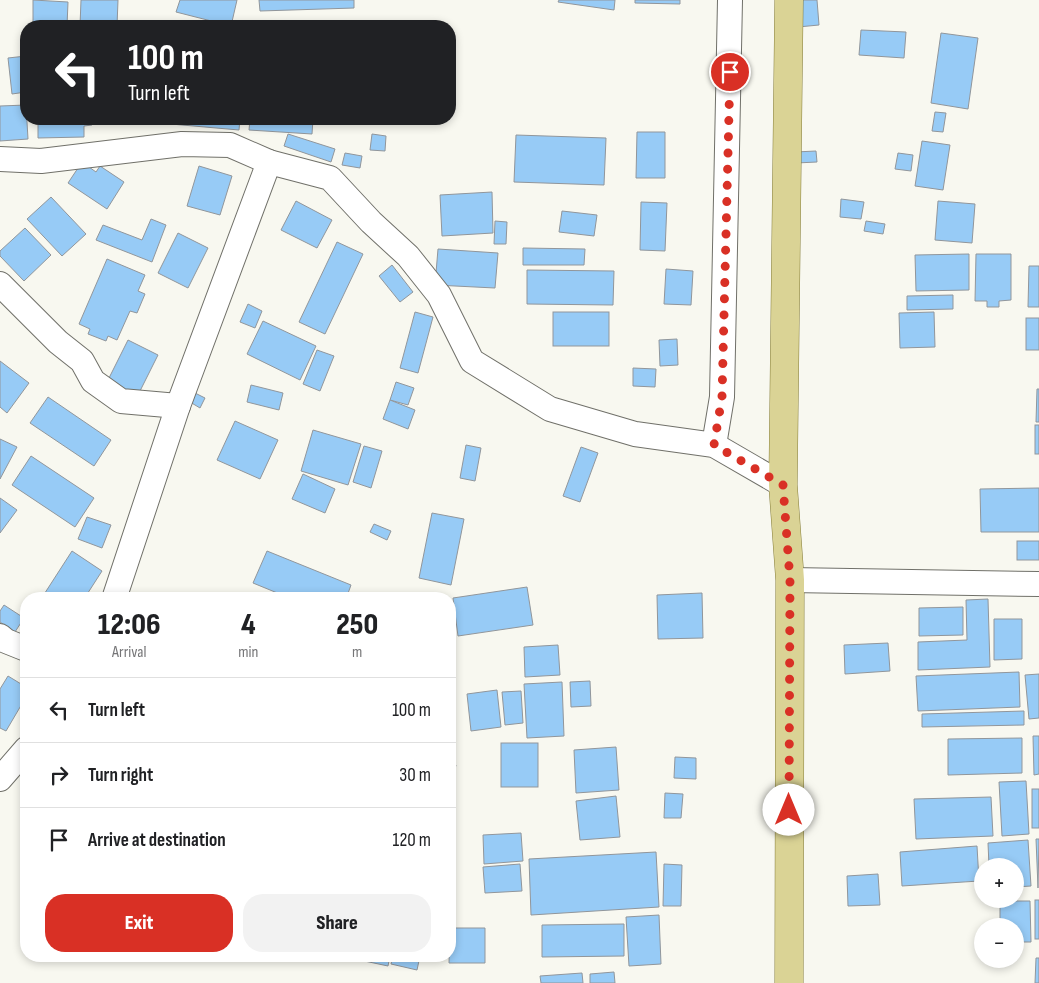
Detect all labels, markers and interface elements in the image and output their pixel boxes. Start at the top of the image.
text: 100 m [128,37,204,80]
icon: left [45,40,110,105]
pin [709,51,751,93]
icon: arrive [716,58,744,86]
text: Turn left [128,80,190,107]
text: 12:06 [98,607,160,643]
text: 4 [241,607,256,643]
text: 250 [336,607,378,643]
text: Arrival [112,643,146,662]
text: min [238,643,258,662]
text: m [352,643,362,662]
icon: left [45,696,73,724]
text: Turn left [88,699,145,722]
text: 100 m [392,699,431,722]
icon: right [45,761,73,789]
text: Turn right [88,764,153,787]
text: 30 m [399,764,431,787]
position arrow [762,783,814,835]
icon: arrive [45,826,73,854]
text: Arrive at destination [88,829,226,852]
text: 120 m [393,829,431,852]
map controls [974,858,1024,968]
button: + [974,858,1024,908]
button: Exit [45,894,233,952]
button: Share [243,894,431,952]
button: − [974,918,1024,968]

